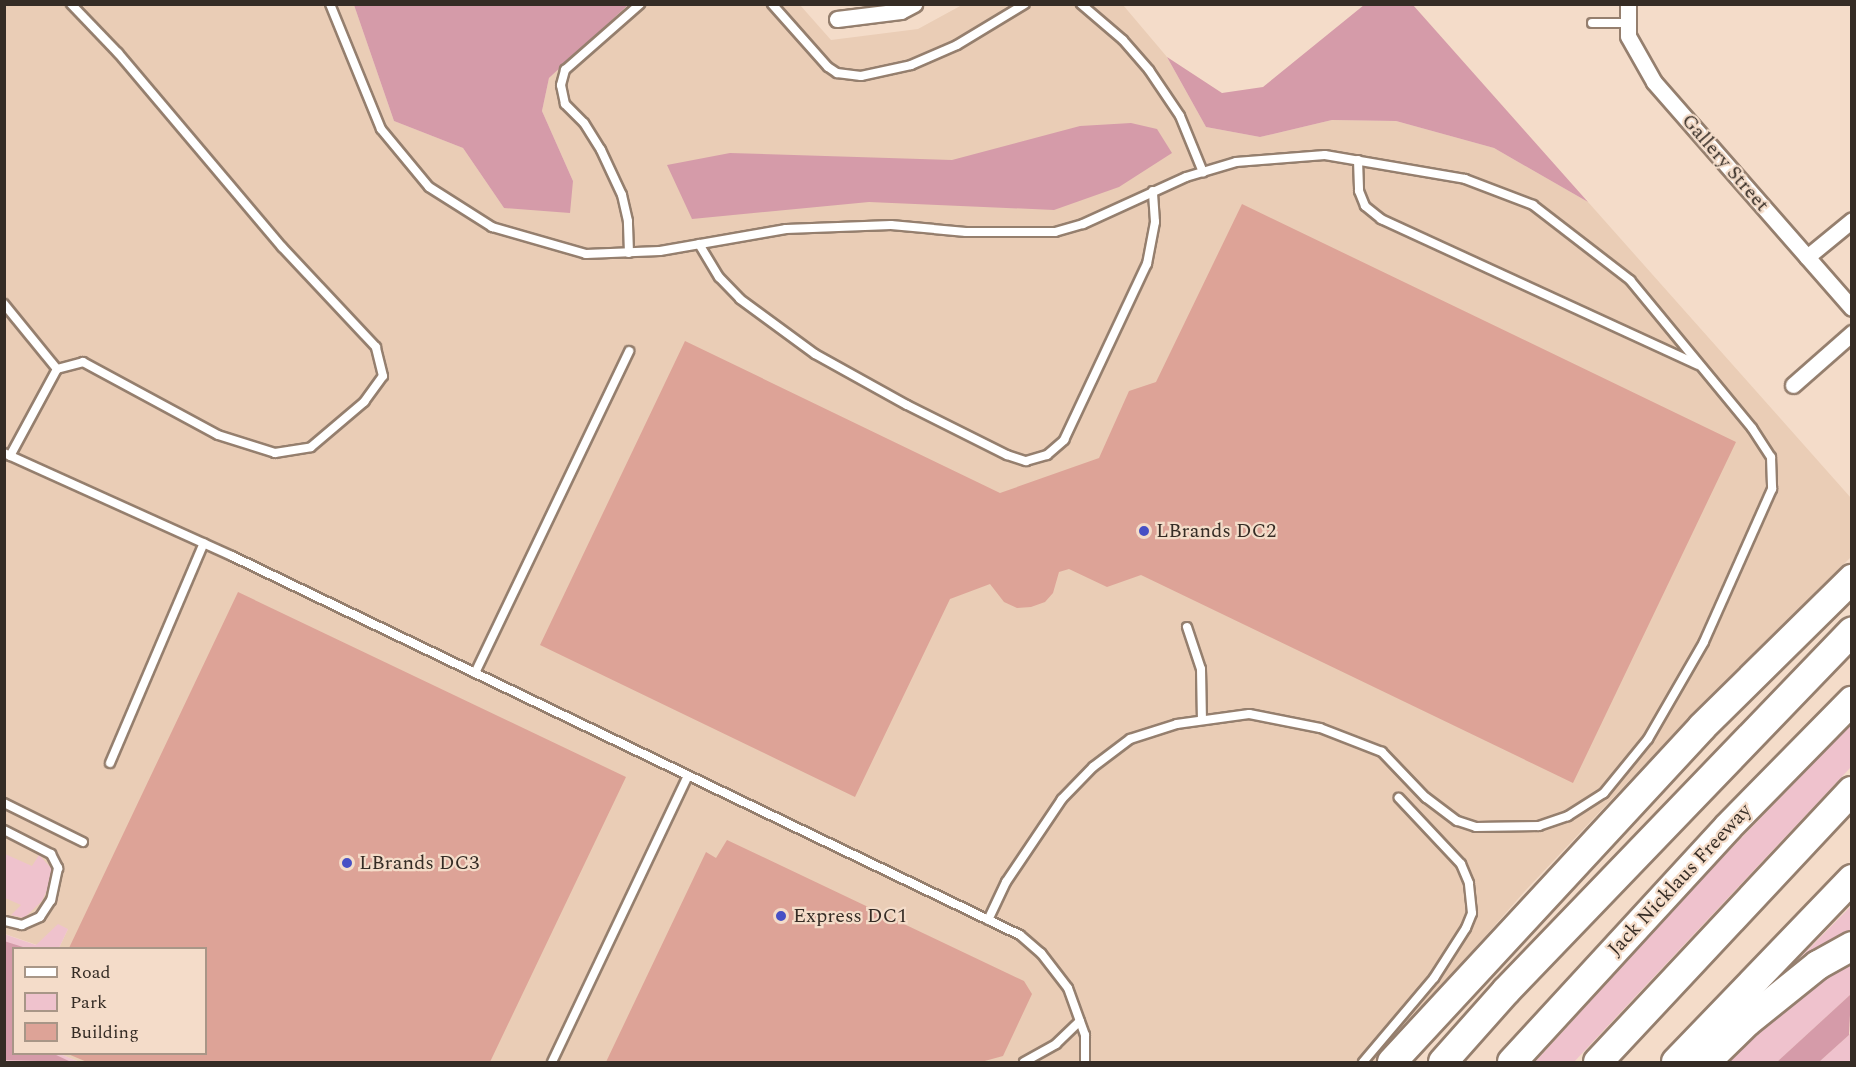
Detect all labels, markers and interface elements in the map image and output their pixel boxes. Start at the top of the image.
street label: Gallery Street [1676,109,1774,217]
place label: LBrands DC2 [1156,519,1276,543]
marker: LBrands DC2 [1137,524,1151,538]
street label: Jack Nicklaus Freeway [1603,799,1757,961]
place label: LBrands DC3 [359,851,479,875]
marker: LBrands DC3 [340,856,354,870]
place label: Express DC1 [793,904,907,928]
marker: Express DC1 [774,909,788,923]
legend [12,947,207,1055]
text: Road [70,959,111,986]
text: Park [70,989,107,1016]
text: Building [70,1019,139,1046]

